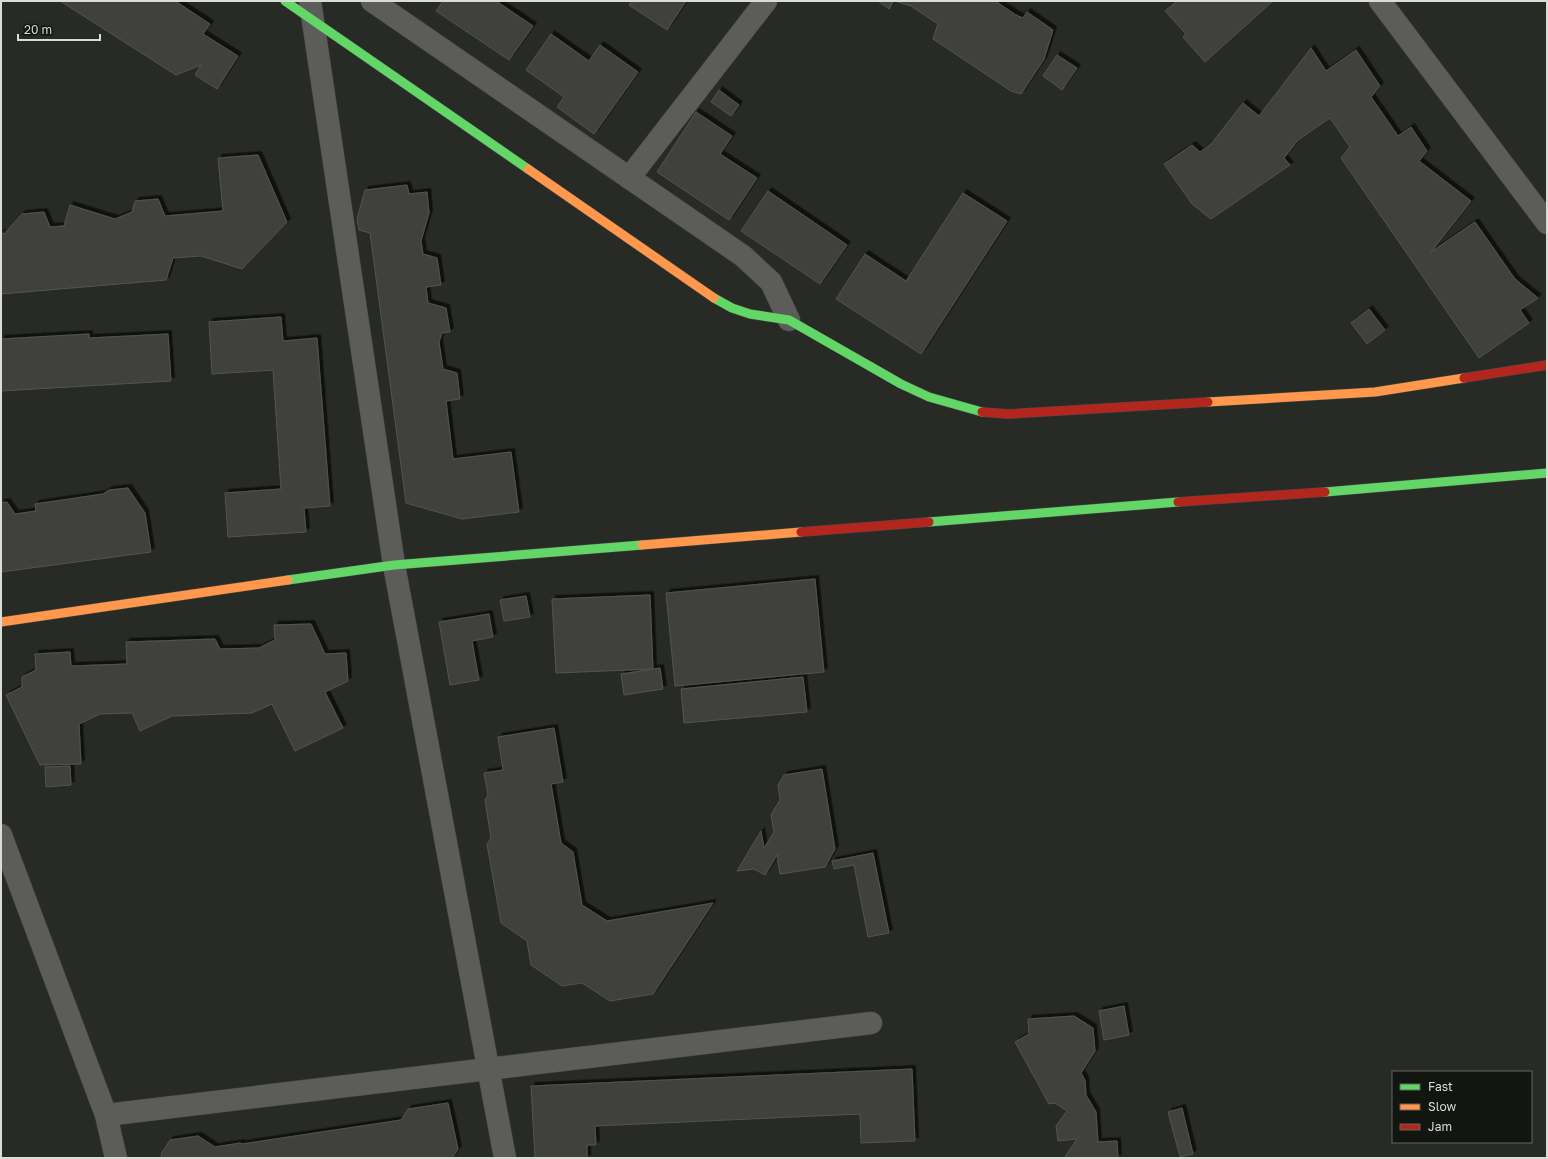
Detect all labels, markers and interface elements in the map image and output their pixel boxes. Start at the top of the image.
scale bar [18,16,100,42]
text: 20 m [24,22,52,37]
legend [1392,1071,1532,1143]
text: Fast [1428,1079,1453,1094]
text: Slow [1428,1099,1456,1114]
text: Jam [1428,1119,1452,1134]

